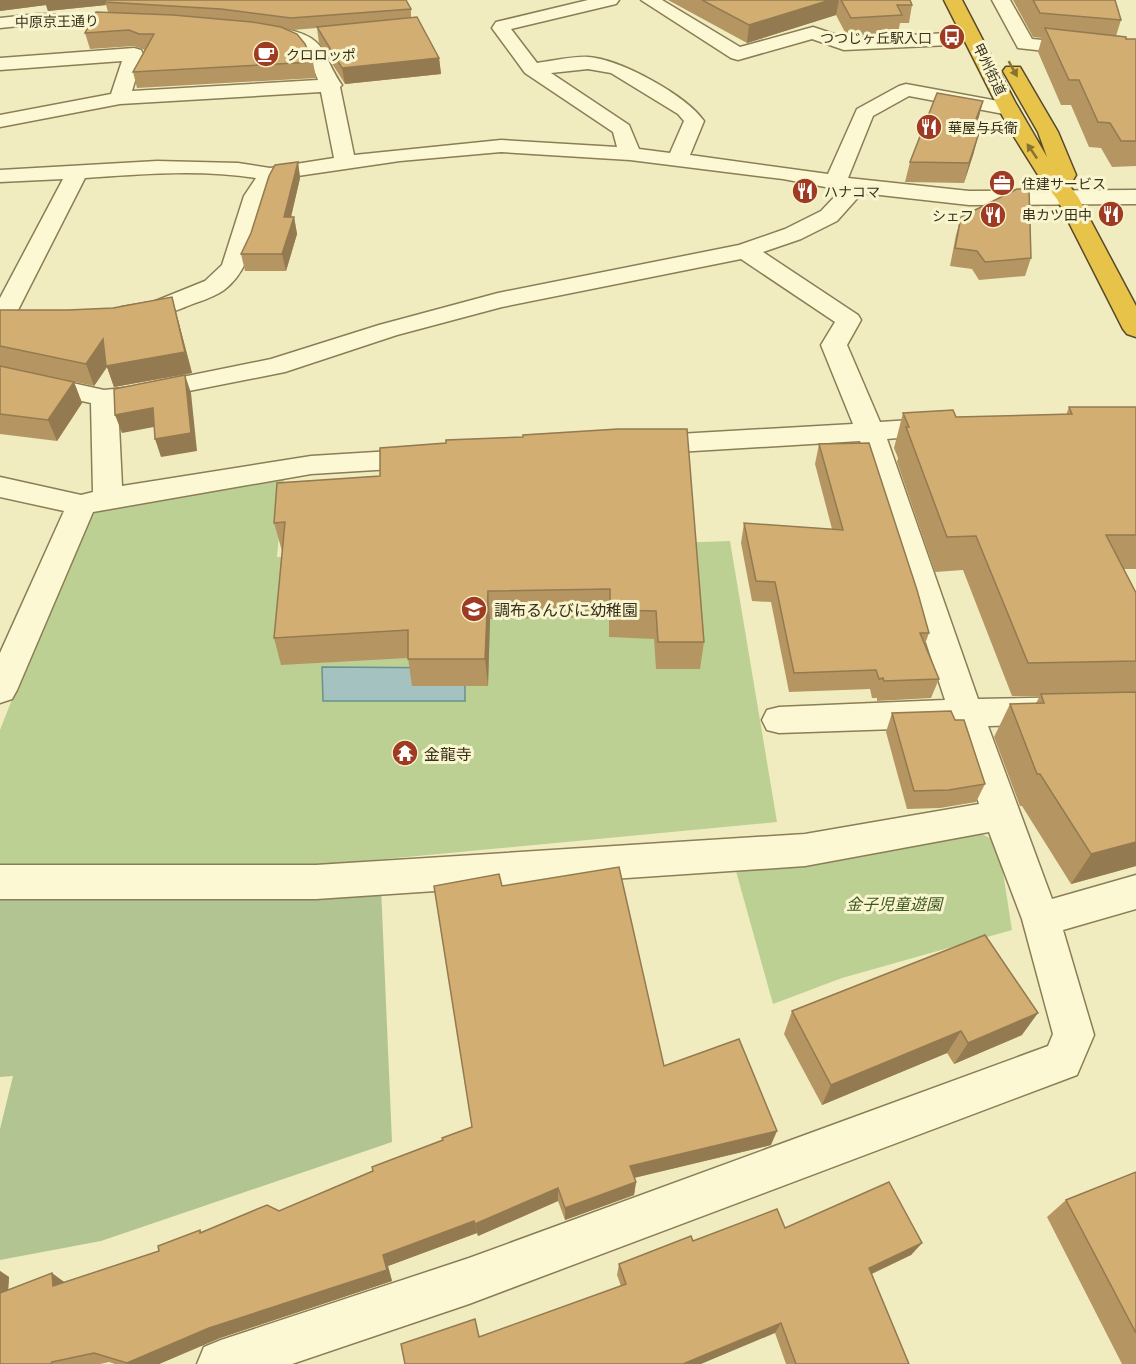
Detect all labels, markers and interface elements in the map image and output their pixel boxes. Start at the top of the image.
street label: 中原京王通り [15,11,99,31]
bus stop icon: つつじヶ丘駅入口 [937,22,967,52]
place label: つつじヶ丘駅入口 [820,28,932,47]
cafe icon: クロロッポ [251,39,281,69]
street label: 甲州街道 [969,40,1011,98]
place label: クロロッポ [286,45,356,64]
one-way arrow [1008,61,1018,78]
restaurant icon: 華屋与兵衛 [914,112,944,142]
place label: 華屋与兵衛 [948,118,1018,137]
one-way arrow [1026,143,1038,159]
office icon: 住建サービス [987,168,1017,198]
place label: 住建サービス [1022,174,1106,193]
restaurant icon: ハナコマ [790,176,820,206]
place label: ハナコマ [824,182,880,201]
restaurant icon: 串カツ田中 [1096,199,1126,229]
restaurant icon: シェフ [978,200,1008,230]
place label: 串カツ田中 [1022,205,1092,224]
place label: シェフ [932,206,974,225]
school or university icon: 調布るんびに幼稚園 [459,594,489,624]
place label: 調布るんびに幼稚園 [494,599,638,620]
temple icon: 金龍寺 [390,738,420,768]
place label: 金龍寺 [424,743,472,764]
park label: 金子児童遊園 [846,893,944,914]

